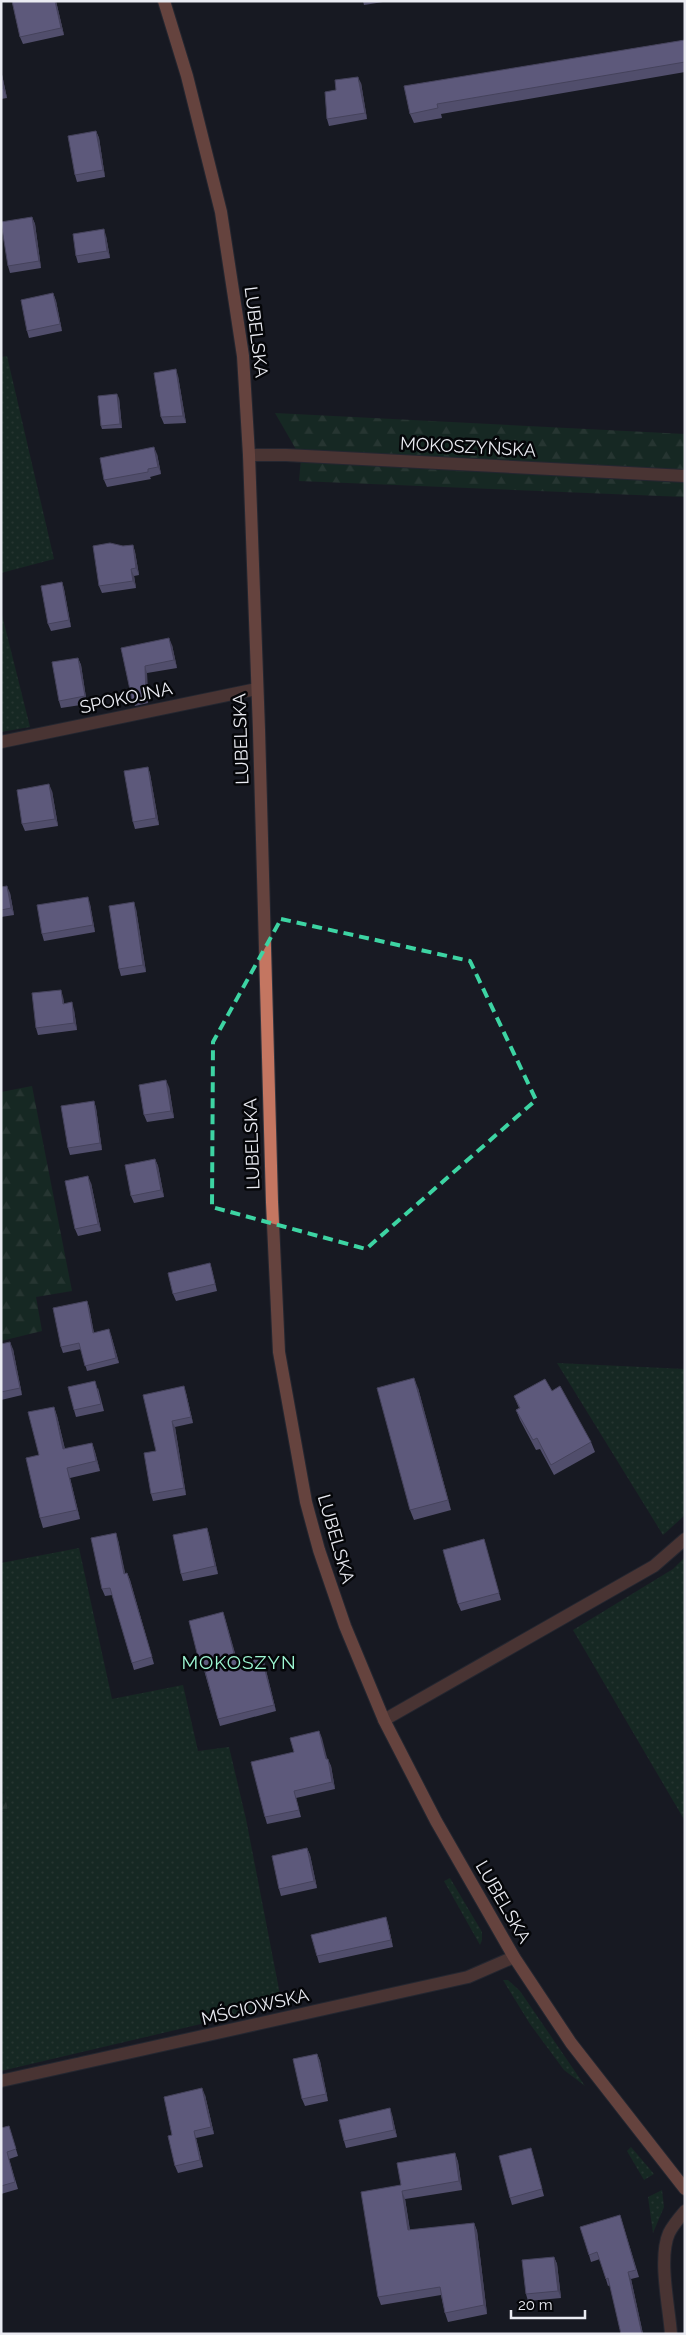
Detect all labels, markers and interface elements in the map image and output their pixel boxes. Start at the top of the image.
street label: LUBELSKA [240,285,273,379]
street label: MOKOSZYŃSKA [399,431,537,461]
street label: SPOKOJNA [78,677,174,718]
street label: LUBELSKA [228,693,253,785]
street label: LUBELSKA [239,1098,264,1190]
street label: LUBELSKA [314,1492,359,1586]
district label: MOKOSZYN [181,1651,297,1673]
street label: LUBELSKA [471,1857,535,1947]
street label: MŚCIOWSKA [199,1983,311,2029]
scale bar [511,2288,585,2320]
text: 20 m [518,2296,553,2314]

